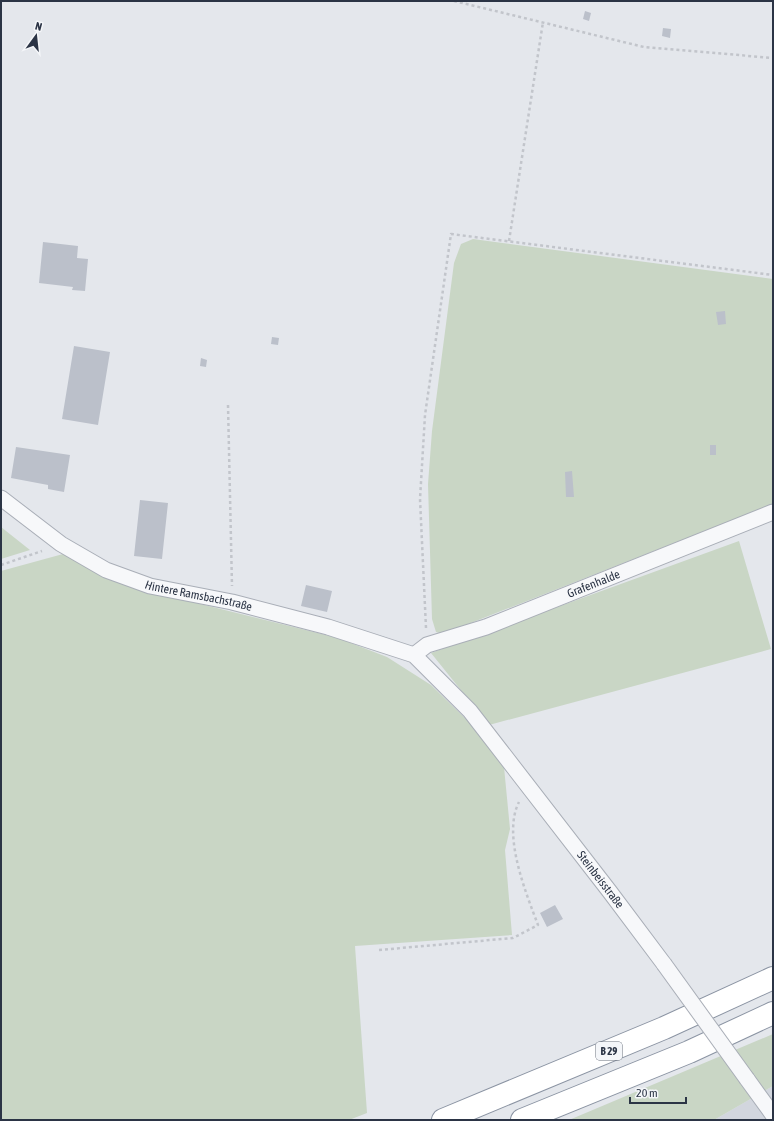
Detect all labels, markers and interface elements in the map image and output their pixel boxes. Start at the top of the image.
north arrow [16,16,56,56]
text: N [34,20,43,33]
street label: Grafenhalde [565,567,622,601]
street label: Hintere Ramsbachstraße [143,578,254,614]
street label: Steinbeisstraße [574,848,627,911]
road number: B 29 [596,1042,622,1060]
scale bar [630,1079,686,1105]
text: 20 m [636,1086,658,1100]

